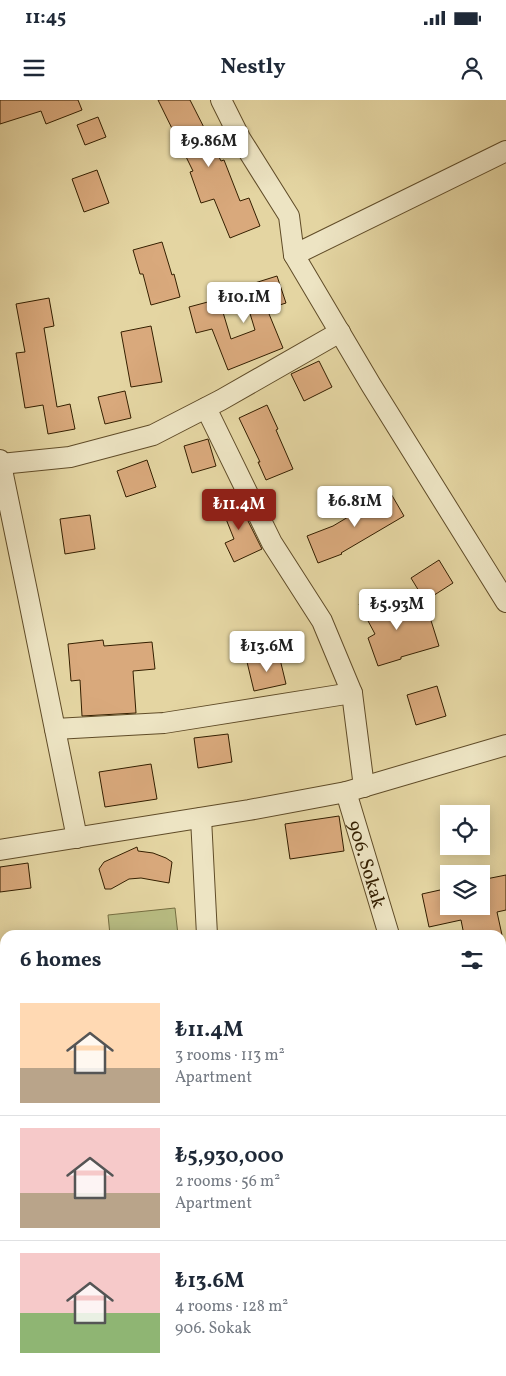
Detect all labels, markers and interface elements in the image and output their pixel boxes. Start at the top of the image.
text: 11:45 [25,5,66,31]
text: Nestly [220,52,286,83]
icon: menu [20,54,48,82]
icon: person [458,54,486,82]
pin: ₺9.86M [168,126,250,168]
text: ₺9.86M [181,131,237,153]
pin: ₺10.1M [203,282,285,324]
text: ₺10.1M [218,287,270,309]
pin: ₺6.81M [314,486,396,528]
pin: ₺11.4M [198,488,280,531]
text: ₺6.81M [328,491,382,513]
text: ₺11.4M [213,494,265,516]
pin: ₺5.93M [356,588,438,631]
text: ₺5.93M [370,594,424,616]
pin: ₺13.6M [226,630,308,673]
text: ₺13.6M [241,636,293,658]
map controls [440,805,490,915]
button: locate [440,805,490,855]
street label: 906. Sokak [340,817,391,911]
button: layers [440,865,490,915]
text: 6 homes [20,946,101,975]
icon: filters [458,946,486,974]
text: ₺11.4M [175,1016,243,1045]
icon: home [60,1023,120,1083]
text: 3 rooms · 113 m² [175,1045,285,1067]
text: Apartment [175,1067,252,1089]
text: ₺5,930,000 [175,1142,284,1171]
icon: home [60,1148,120,1208]
text: 2 rooms · 56 m² [175,1171,280,1193]
text: Apartment [175,1193,252,1215]
text: ₺13.6M [175,1267,244,1296]
icon: home [60,1273,120,1333]
text: 4 rooms · 128 m² [175,1296,288,1318]
text: 906. Sokak [175,1318,251,1340]

